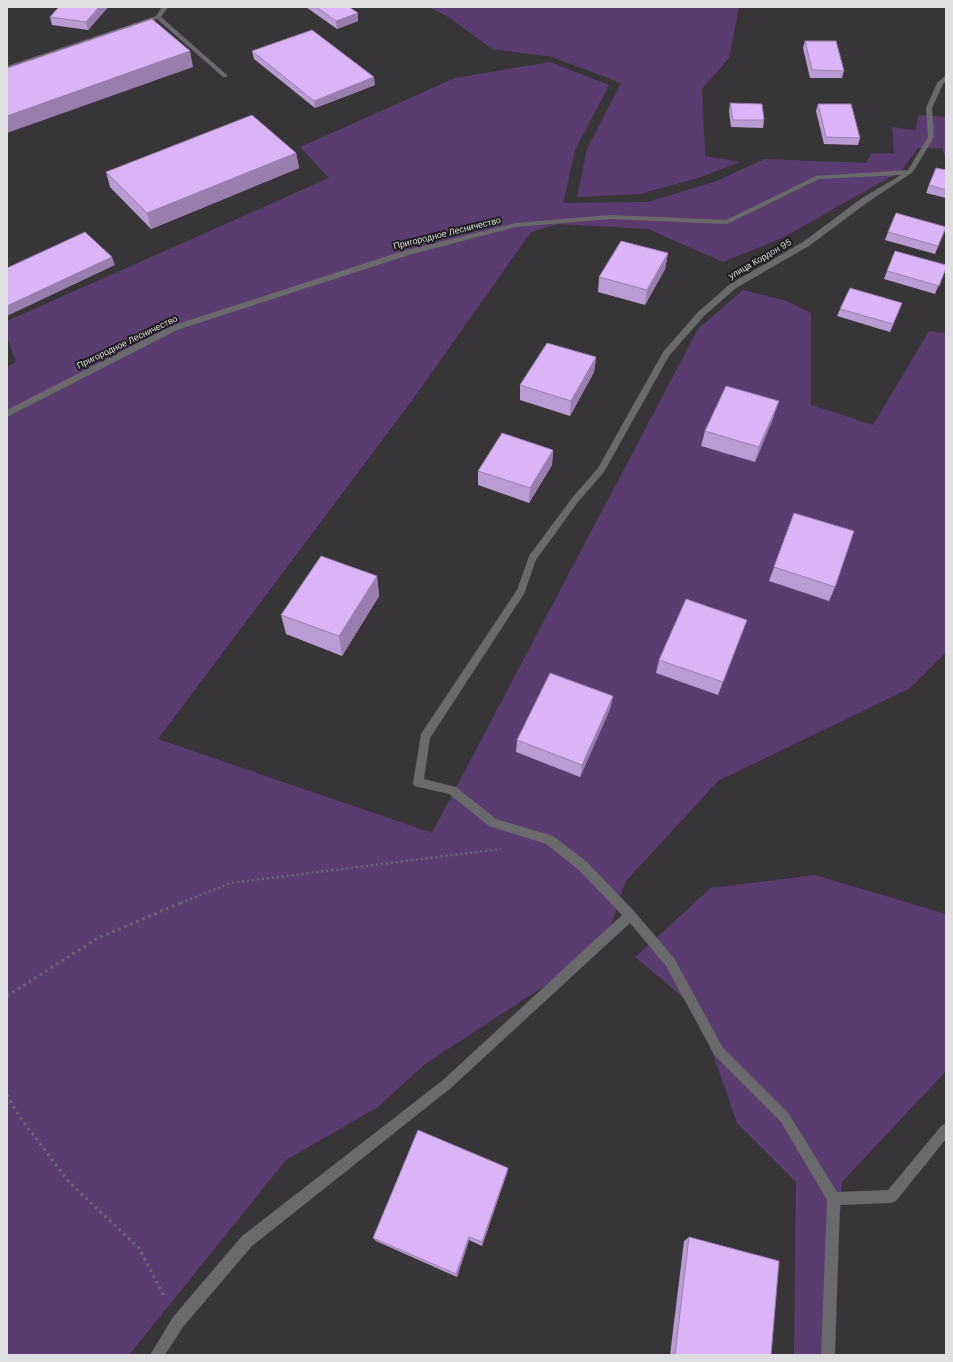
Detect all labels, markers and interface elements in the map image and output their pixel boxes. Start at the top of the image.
street label: Пригородное Лесничество [392,214,502,252]
street label: улица Кордон 95 [726,236,794,282]
street label: Пригородное Лесничество [75,312,179,372]

